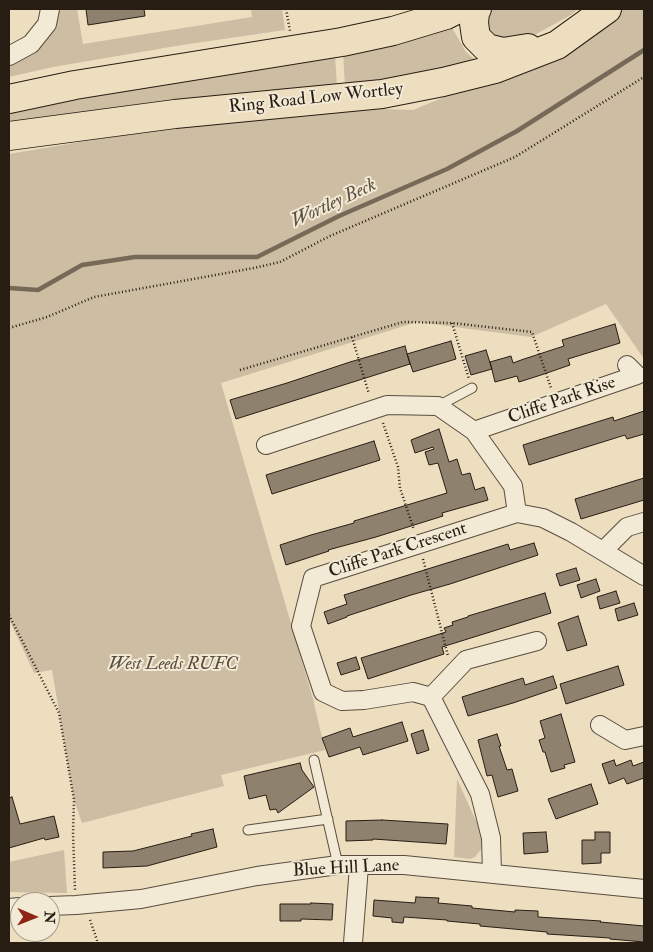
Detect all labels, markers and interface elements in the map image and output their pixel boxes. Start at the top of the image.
street label: Ring Road Low Wortley [228,79,404,119]
water label: Wortley Beck [288,174,380,234]
street label: Cliffe Park Rise [505,373,619,429]
street label: Cliffe Park Crescent [326,518,470,584]
park label: West Leeds RUFC [108,654,238,676]
street label: Blue Hill Lane [292,855,400,883]
north arrow [10,892,60,942]
text: N [41,911,58,924]

